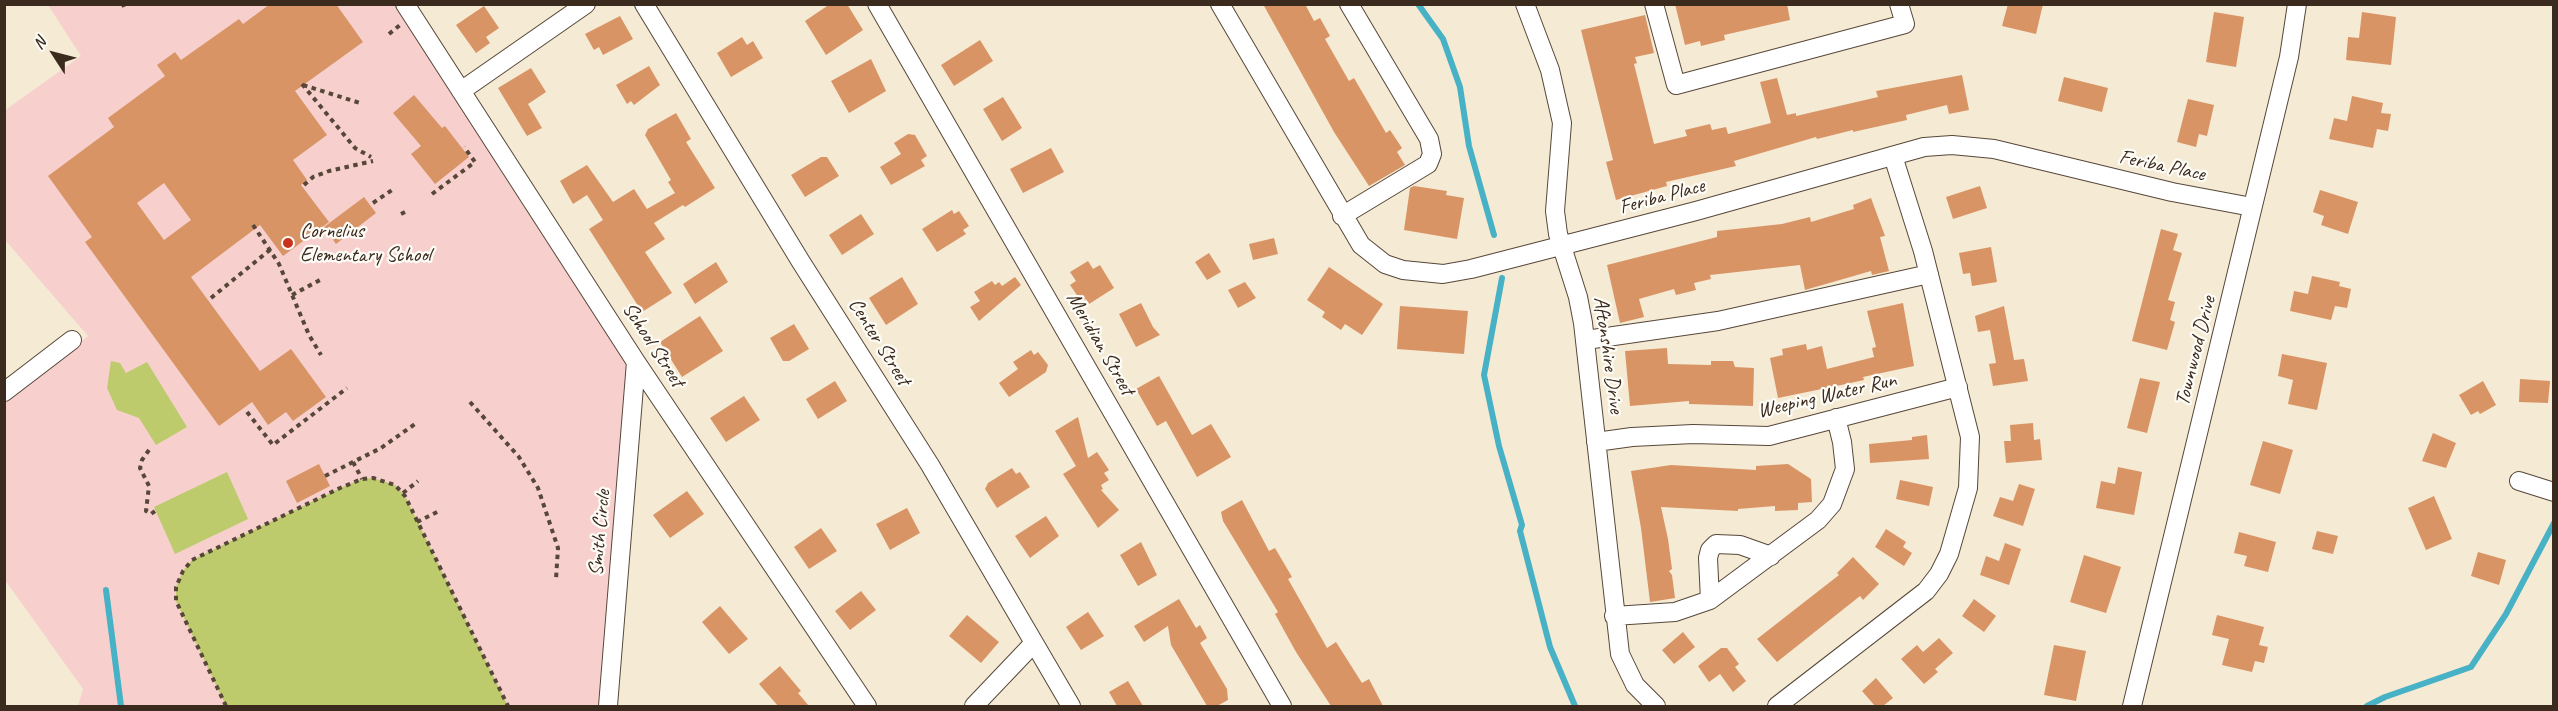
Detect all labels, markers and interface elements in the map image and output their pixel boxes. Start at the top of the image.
north arrow [24,24,84,84]
text: N [28,34,50,53]
street label: Feriba Place [2117,145,2207,187]
street label: Feriba Place [1617,174,1707,220]
place label: Cornelius Elementary School [300,218,431,268]
marker: Cornelius Elementary School [281,236,295,250]
street label: Meridian Street [1060,288,1140,400]
street label: Center Street [842,294,916,390]
street label: Townwood Drive [2170,294,2222,408]
street label: Aftonshire Drive [1587,295,1629,415]
street label: School Street [616,298,690,392]
street label: Weeping Water Run [1755,368,1899,424]
street label: Smith Circle [584,489,616,577]

